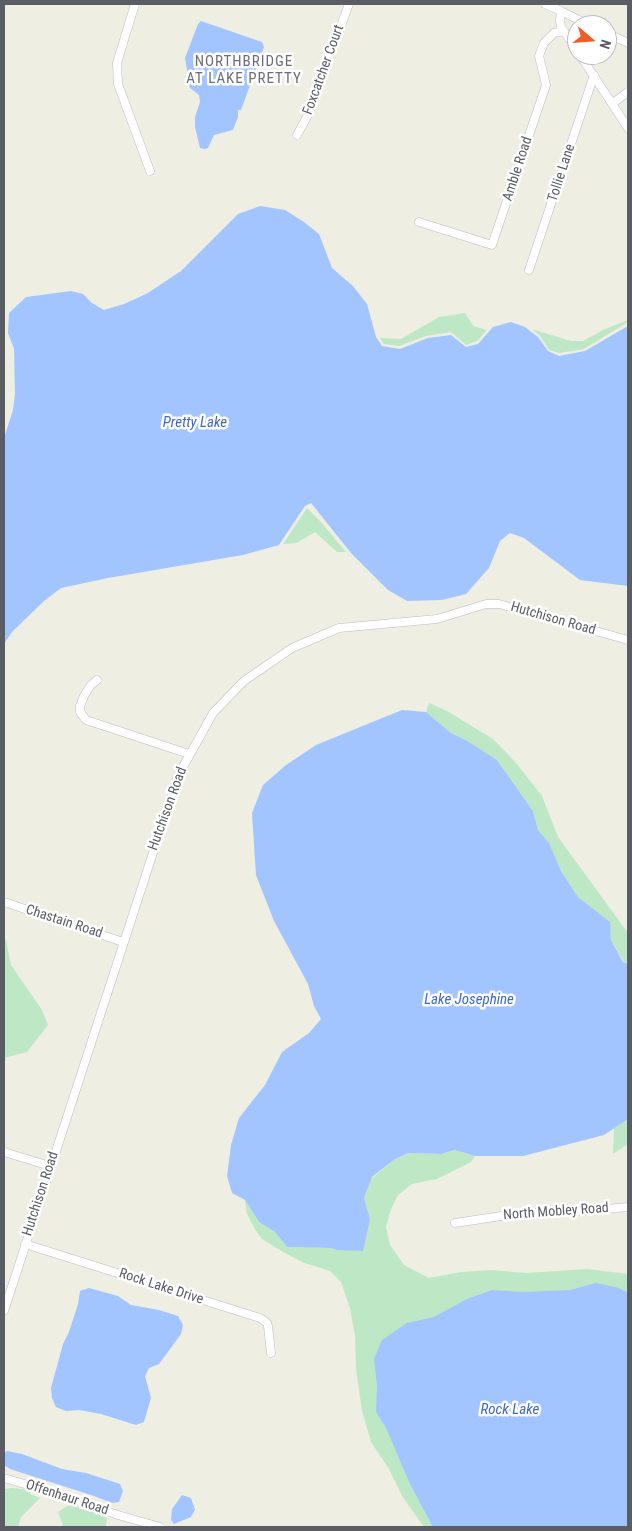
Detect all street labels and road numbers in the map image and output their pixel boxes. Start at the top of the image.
street label: Foxcatcher Court [300,23,348,117]
street label: Amble Road [500,135,536,203]
street label: Tollie Lane [545,142,579,204]
street label: Hutchison Road [509,599,597,639]
street label: Hutchison Road [145,765,191,853]
street label: Chastain Road [23,902,105,942]
street label: Hutchison Road [19,1150,63,1238]
street label: North Mobley Road [503,1200,609,1224]
street label: Rock Lake Drive [117,1265,205,1309]
street label: Offenhaur Road [23,1477,111,1519]

